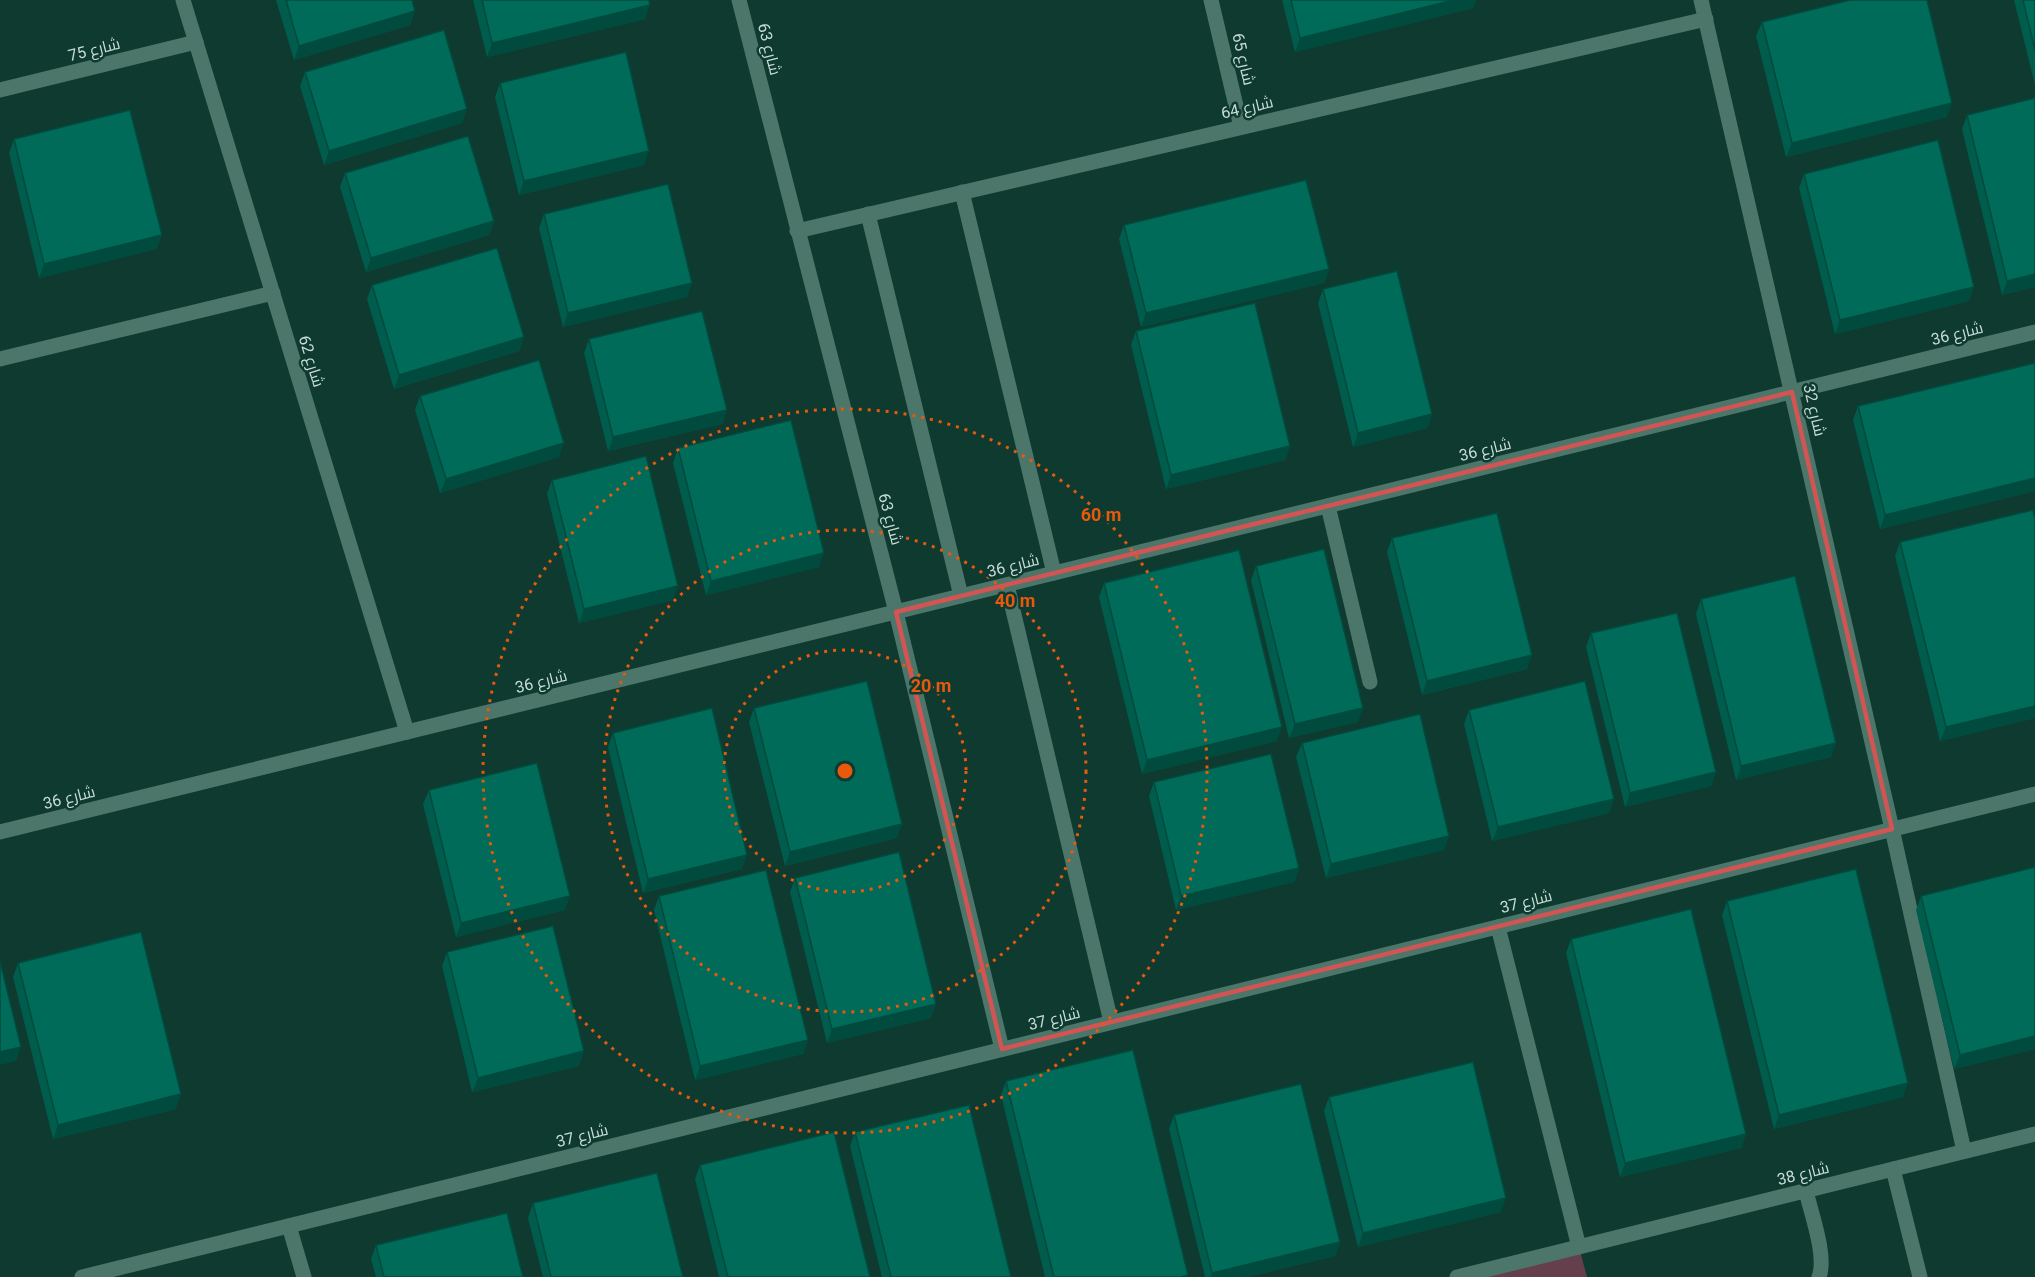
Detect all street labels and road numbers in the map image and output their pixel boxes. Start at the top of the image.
street label: شارع 63 [752,21,785,78]
street label: شارع 65 [1226,31,1259,87]
street label: شارع 75 [66,34,123,67]
street label: شارع 64 [1219,92,1275,125]
street label: شارع 36 [1929,318,1986,351]
street label: شارع 62 [293,333,328,390]
street label: شارع 32 [1797,382,1830,438]
street label: شارع 36 [1457,434,1514,467]
street label: شارع 63 [873,491,907,548]
street label: شارع 36 [985,550,1042,583]
street label: شارع 36 [513,666,570,699]
street label: شارع 36 [41,782,98,815]
street label: شارع 37 [1498,886,1555,919]
street label: شارع 37 [1026,1003,1083,1036]
street label: شارع 37 [554,1120,611,1153]
street label: شارع 38 [1775,1158,1832,1191]

